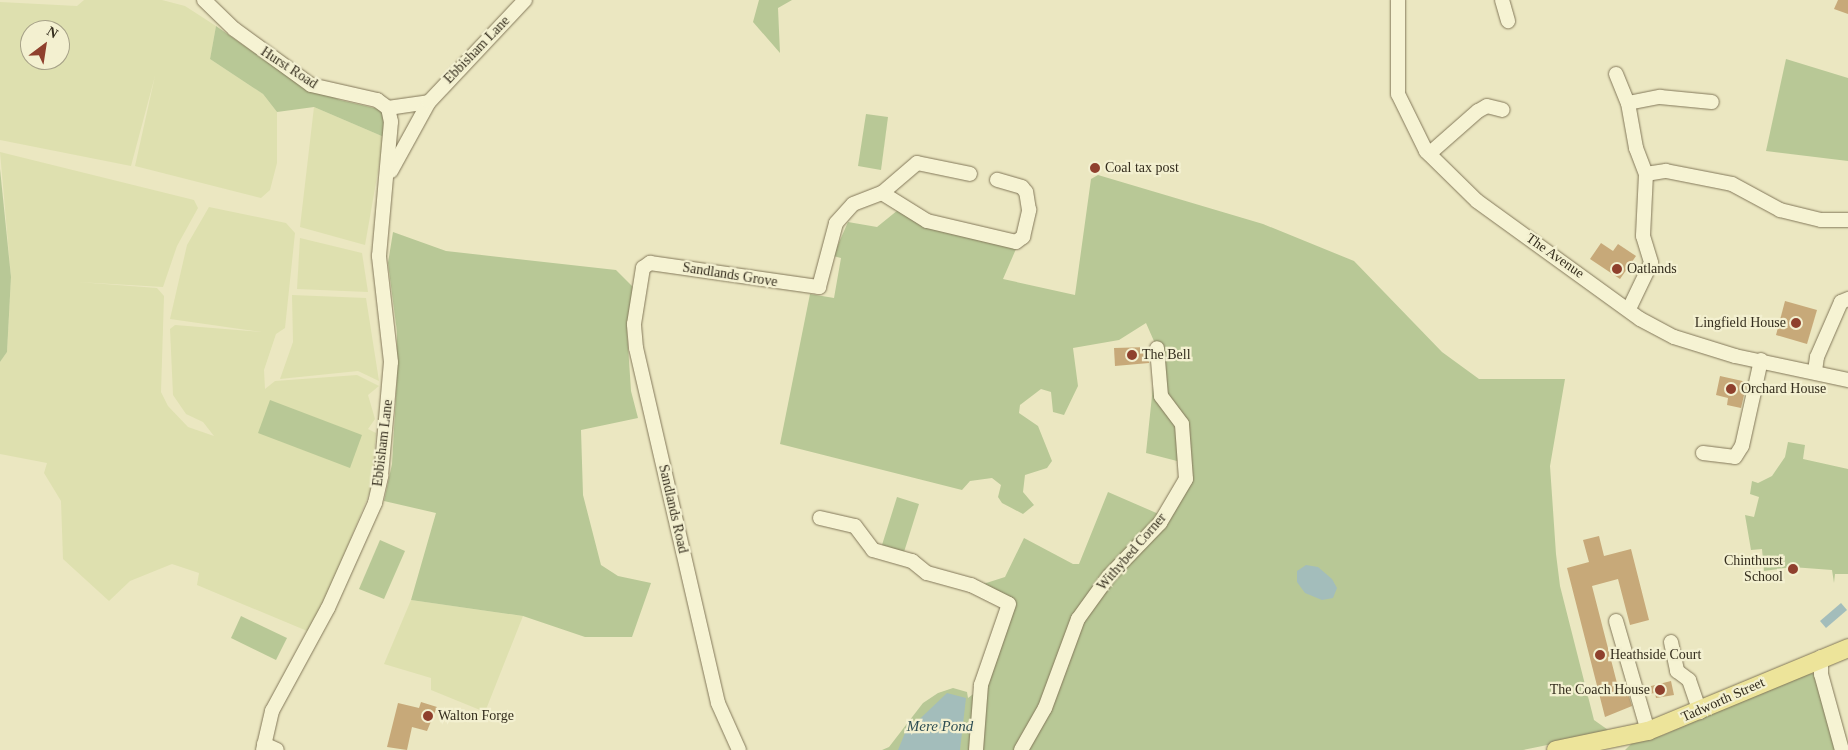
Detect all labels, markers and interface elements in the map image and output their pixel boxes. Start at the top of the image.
street label: Ebbisham Lane [441,13,513,87]
north arrow [20,20,70,70]
text: N [44,24,61,42]
street label: Hurst Road [258,43,320,93]
place label: Coal tax post [1105,160,1179,176]
marker: Coal tax post [1089,162,1101,174]
street label: The Avenue [1522,230,1588,282]
street label: Sandlands Grove [681,259,779,291]
place label: Oatlands [1627,261,1677,277]
marker: Oatlands [1611,263,1623,275]
place label: Lingfield House [1695,315,1786,331]
marker: Lingfield House [1790,317,1802,329]
place label: The Bell [1142,347,1191,363]
marker: The Bell [1126,349,1138,361]
place label: Orchard House [1741,381,1826,397]
marker: Orchard House [1725,383,1737,395]
street label: Ebbisham Lane [369,399,397,487]
street label: Sandlands Road [655,463,691,555]
street label: Withybed Corner [1094,510,1170,594]
place label: Chinthurst School [1724,553,1783,586]
marker: Chinthurst School [1787,563,1799,575]
place label: Heathside Court [1610,647,1701,663]
marker: Heathside Court [1594,649,1606,661]
street label: Tadworth Street [1679,674,1767,726]
place label: The Coach House [1550,682,1650,698]
marker: The Coach House [1654,684,1666,696]
place label: Walton Forge [438,708,514,724]
marker: Walton Forge [422,710,434,722]
water label: Mere Pond [907,718,973,736]

